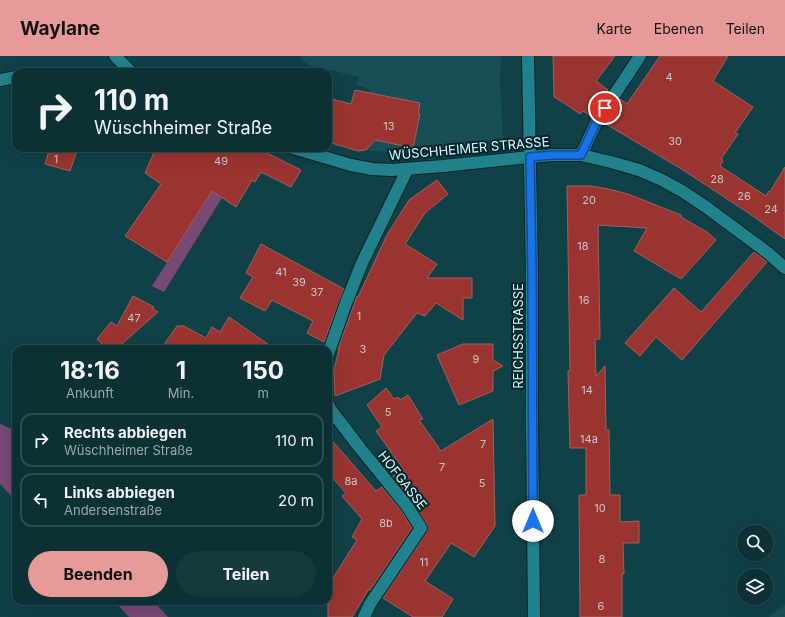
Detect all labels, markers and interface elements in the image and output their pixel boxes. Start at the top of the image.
text: Waylane [20,17,100,40]
text: Karte [596,20,632,37]
text: Ebenen [654,20,704,37]
text: Teilen [726,20,765,37]
house number: 4 [665,70,673,84]
text: 110 m [94,83,169,117]
icon: right [28,84,80,136]
pin [588,91,622,125]
icon: arrive [594,97,616,119]
text: Wüschheimer Straße [94,117,272,138]
house number: 13 [383,119,395,133]
street label: WÜSCHHEIMER STRASSE [388,133,550,163]
house number: 30 [668,134,682,148]
house number: 1 [54,152,58,166]
house number: 49 [214,154,228,168]
house number: 28 [710,172,724,186]
house number: 26 [737,189,751,203]
house number: 20 [582,193,596,207]
house number: 24 [764,202,778,216]
house number: 18 [577,239,589,253]
house number: 41 [275,265,287,279]
house number: 39 [292,275,306,289]
street label: REICHSSTRASSE [510,283,526,389]
house number: 37 [310,285,324,299]
house number: 16 [578,293,590,307]
house number: 1 [357,309,361,323]
house number: 47 [127,311,141,325]
house number: 3 [360,342,367,356]
house number: 9 [473,352,480,366]
text: 18:16 [60,356,120,385]
text: 1 [176,356,186,385]
text: 150 [242,356,284,385]
house number: 14 [581,383,593,397]
text: Ankunft [66,385,114,401]
text: Min. [168,385,194,401]
text: m [257,385,269,401]
house number: 5 [385,405,392,419]
text: Rechts abbiegen [64,423,186,442]
icon: right [30,429,52,451]
text: 110 m [275,431,314,450]
house number: 14a [580,432,598,446]
house number: 7 [480,437,486,451]
text: Wüschheimer Straße [64,442,193,458]
street label: HOFGASSE [375,447,431,513]
house number: 7 [439,460,445,474]
house number: 8a [345,474,357,488]
house number: 5 [479,476,486,490]
text: Links abbiegen [64,483,175,502]
icon: left [30,489,52,511]
text: 20 m [278,491,314,510]
position arrow [512,500,554,542]
house number: 10 [594,501,606,515]
text: Andersenstraße [64,502,162,518]
house number: 8b [379,516,393,530]
map controls [737,525,773,605]
button: search [737,525,773,561]
button: Beenden [28,551,168,597]
button: Teilen [176,551,316,597]
house number: 8 [599,552,606,566]
house number: 11 [420,555,428,569]
button: layers [737,569,773,605]
house number: 6 [598,599,605,613]

